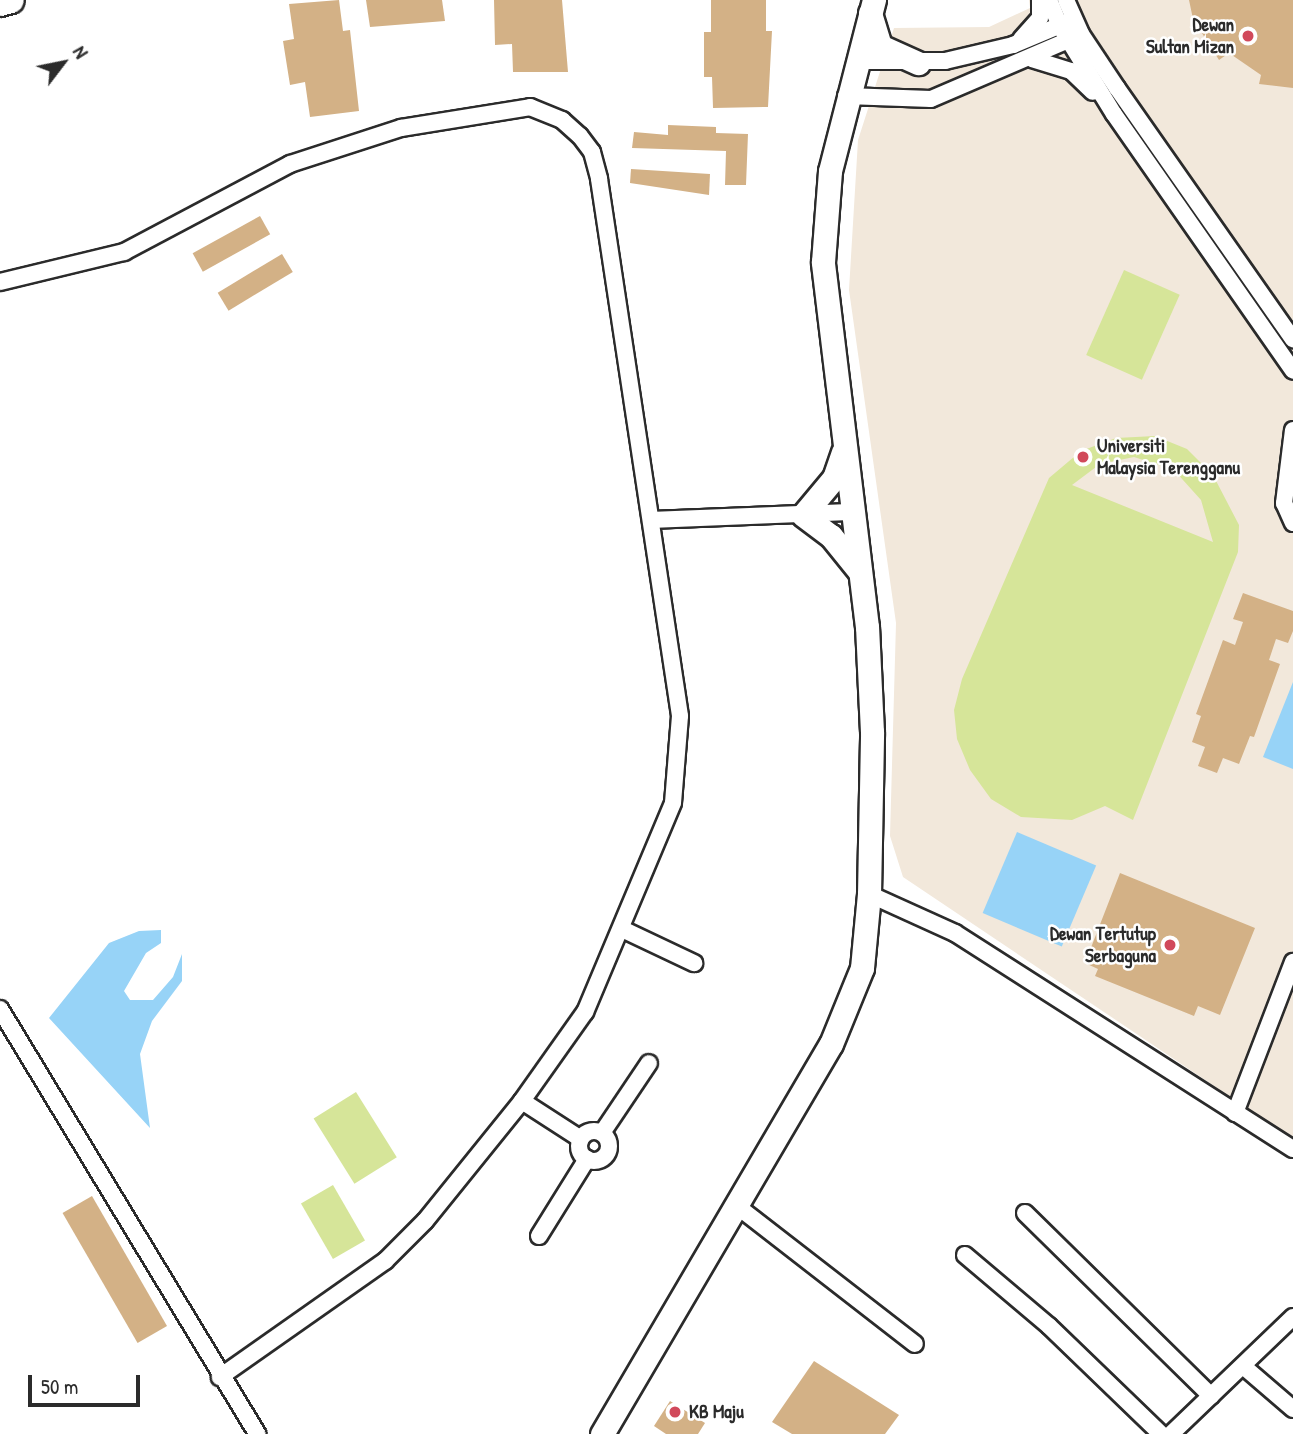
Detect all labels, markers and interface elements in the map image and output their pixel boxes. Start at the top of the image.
place label: Dewan Sultan Mizan [1146,14,1234,58]
north arrow [28,28,98,98]
marker: Dewan Sultan Mizan [1240,28,1256,44]
text: N [67,41,95,63]
place label: Universiti Malaysia Terengganu [1097,435,1240,479]
marker: Universiti Malaysia Terengganu [1075,449,1091,465]
place label: Dewan Tertutup Serbaguna [1050,923,1156,967]
marker: Dewan Tertutup Serbaguna [1162,937,1178,953]
scale bar [32,1360,144,1404]
text: 50 m [41,1372,78,1401]
place label: KB Maju [689,1401,744,1423]
marker: KB Maju [667,1404,683,1420]

